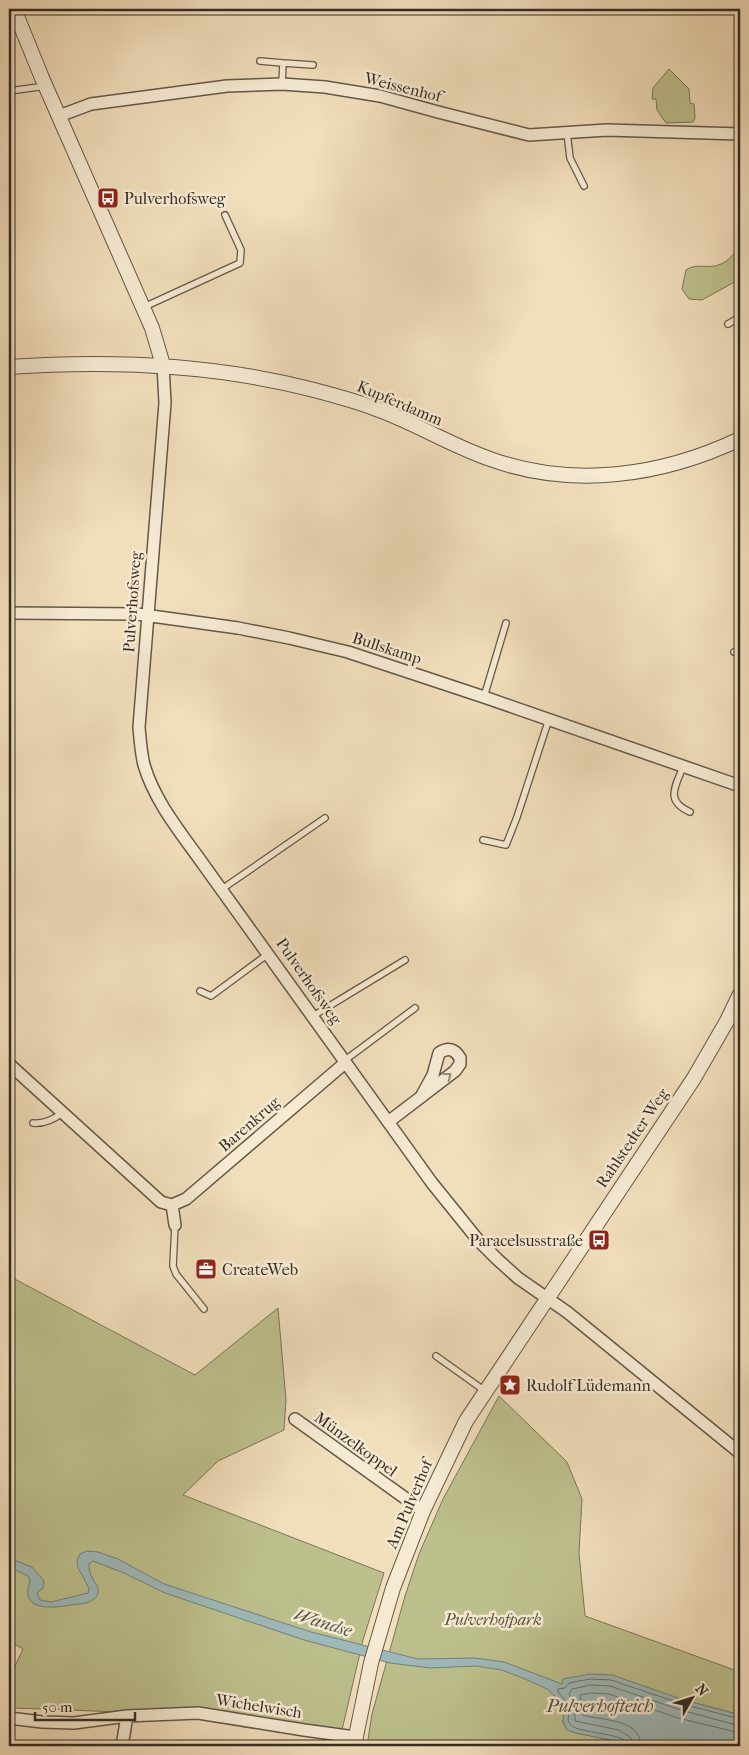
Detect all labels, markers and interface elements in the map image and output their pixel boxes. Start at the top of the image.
street label: Weissenhof [362,68,447,107]
bus stop icon: Pulverhofsweg [96,186,120,210]
place label: Pulverhofsweg [124,189,226,208]
street label: Kupferdamm [354,376,446,430]
street label: Pulverhofsweg [119,550,145,653]
street label: Bullskamp [350,628,424,668]
street label: Pulverhofsweg [272,934,346,1028]
one-way arrow [442,1074,451,1082]
street label: Rahlstedter Weg [592,1084,673,1191]
street label: Barenkrug [215,1092,284,1156]
bus stop icon: Paracelsusstraße [587,1228,611,1252]
place label: Paracelsusstraße [469,1231,583,1250]
office icon: CreateWeb [194,1257,218,1281]
place label: CreateWeb [222,1260,298,1279]
place icon: Rudolf Lüdemann [498,1373,522,1397]
place label: Rudolf Lüdemann [526,1376,651,1395]
street label: Münzelkoppel [311,1408,402,1481]
street label: Am Pulverhof [381,1453,438,1552]
water label: Wandse [292,1604,355,1642]
park label: Pulverhofpark [443,1610,542,1629]
north arrow [666,1672,716,1722]
text: N [692,1681,712,1700]
scale bar [35,1690,135,1722]
street label: Wichelwisch [214,1690,303,1722]
water label: Pulverhofteich [546,1696,653,1717]
text: 50 m [42,1698,73,1716]

